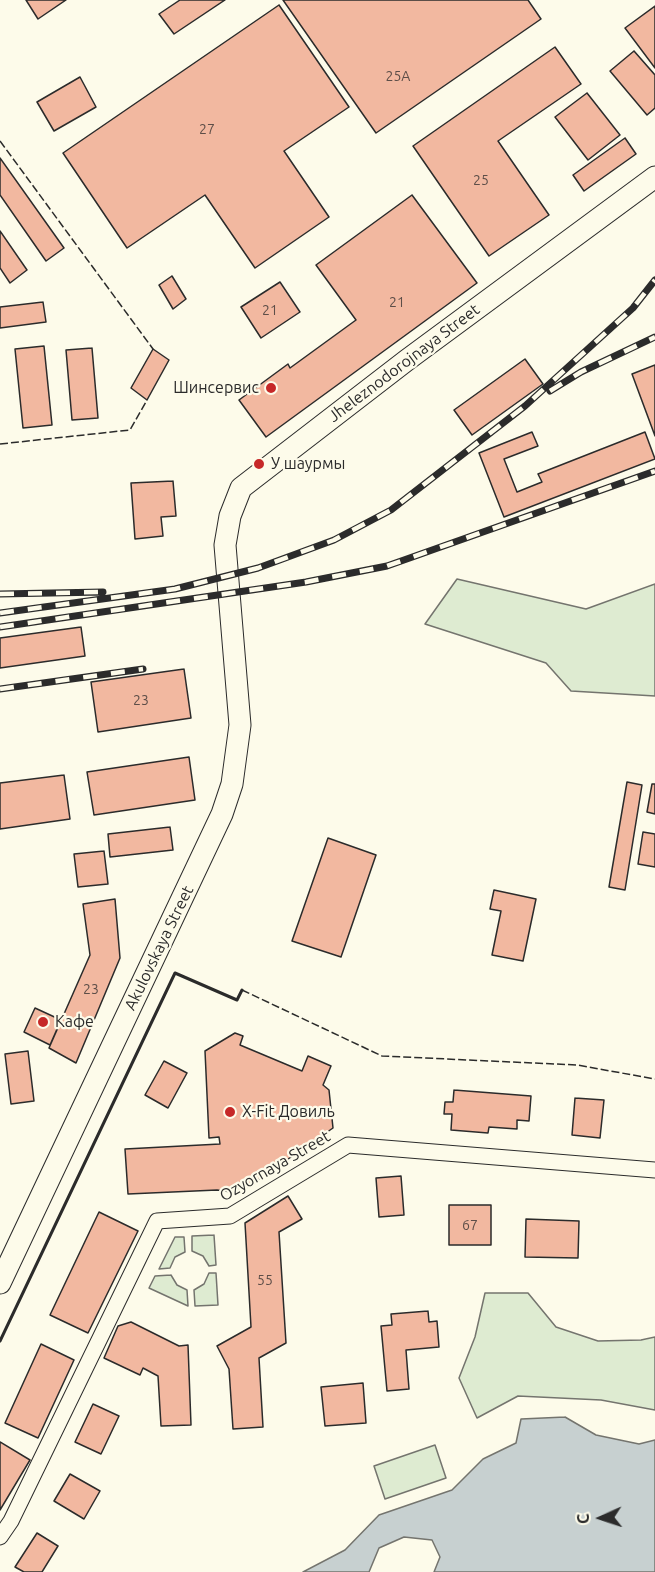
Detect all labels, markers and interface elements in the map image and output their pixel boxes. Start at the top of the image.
house number: 25А [386,68,410,84]
house number: 27 [199,121,215,137]
house number: 25 [473,172,489,188]
house number: 21 [389,294,405,310]
street label: Jheleznodorojnaya Street [325,300,483,426]
house number: 21 [262,302,278,318]
place label: Шинсервис [173,378,259,398]
marker: Шинсервис [264,381,278,395]
place label: У шаурмы [271,454,345,474]
marker: У шаурмы [252,457,266,471]
house number: 23 [133,692,149,708]
street label: Akulovskaya Street [120,882,198,1014]
house number: 23 [83,981,99,997]
place label: Кафе [55,1012,94,1032]
marker: Кафе [36,1015,50,1029]
place label: X-Fit Довиль [242,1102,335,1122]
marker: X-Fit Довиль [223,1105,237,1119]
street label: Ozyornaya Street [216,1127,334,1205]
house number: 67 [462,1217,478,1233]
house number: 55 [257,1272,273,1288]
north arrow [571,1488,631,1548]
text: С [574,1513,592,1525]

